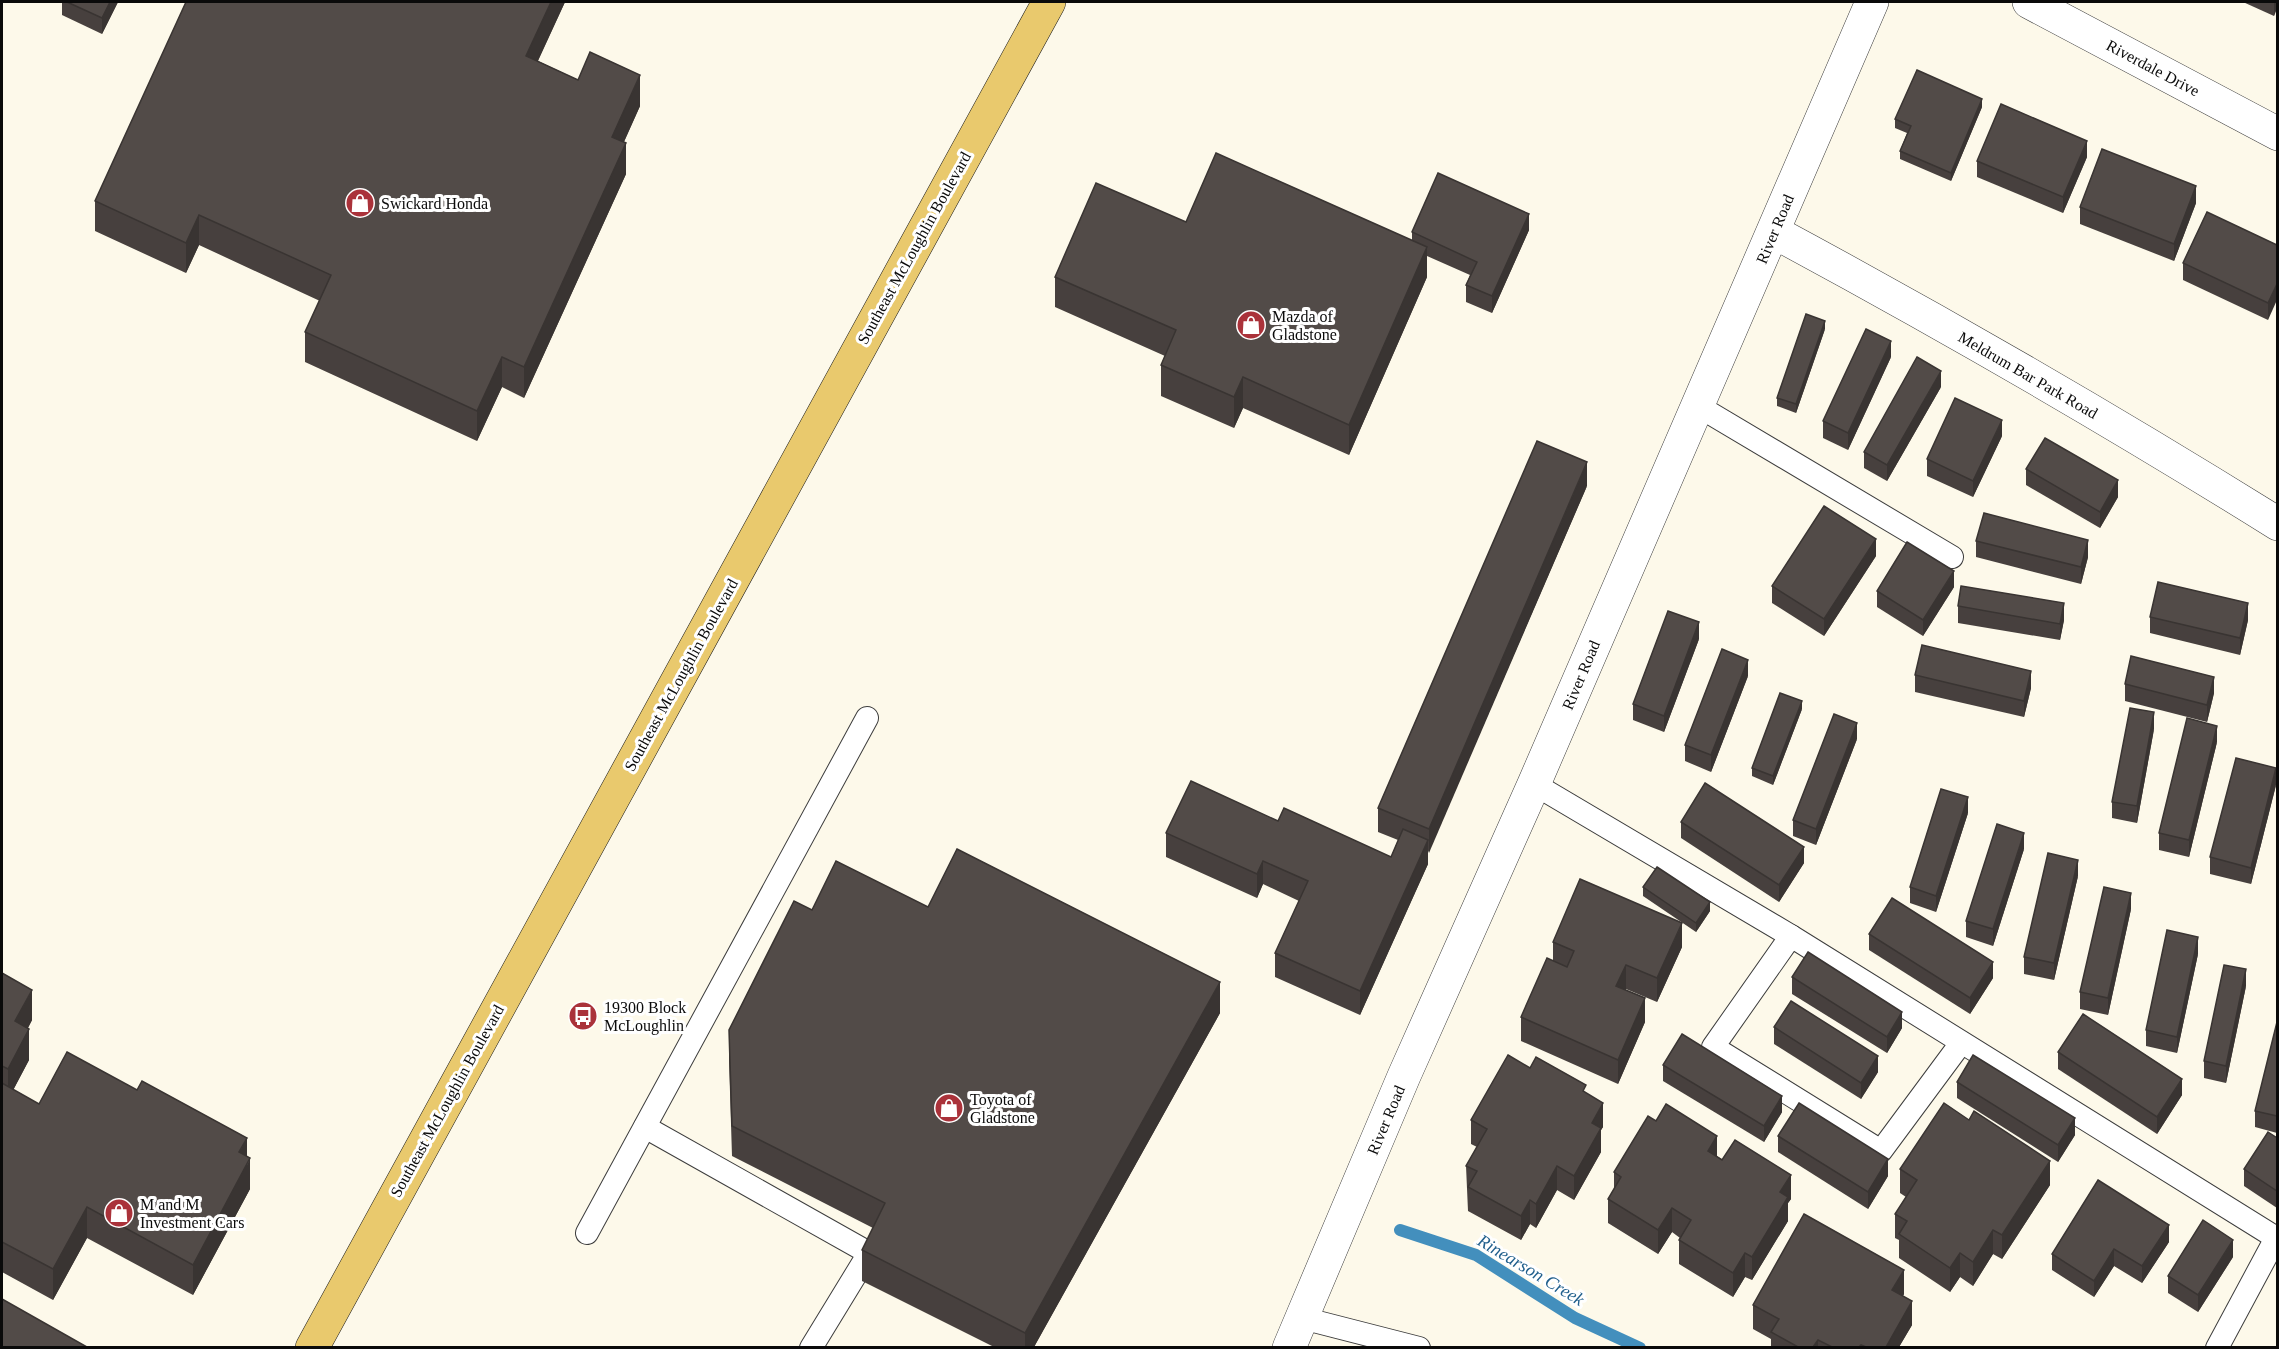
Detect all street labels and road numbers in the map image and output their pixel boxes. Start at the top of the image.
street label: Riverdale Drive [2104,36,2202,100]
street label: Southeast McLoughlin Boulevard [854,149,975,347]
street label: River Road [1753,192,1797,266]
street label: Meldrum Bar Park Road [1955,328,2101,422]
street label: Southeast McLoughlin Boulevard [621,576,742,774]
street label: River Road [1559,638,1603,712]
street label: Southeast McLoughlin Boulevard [387,1002,508,1200]
street label: River Road [1364,1083,1408,1157]

